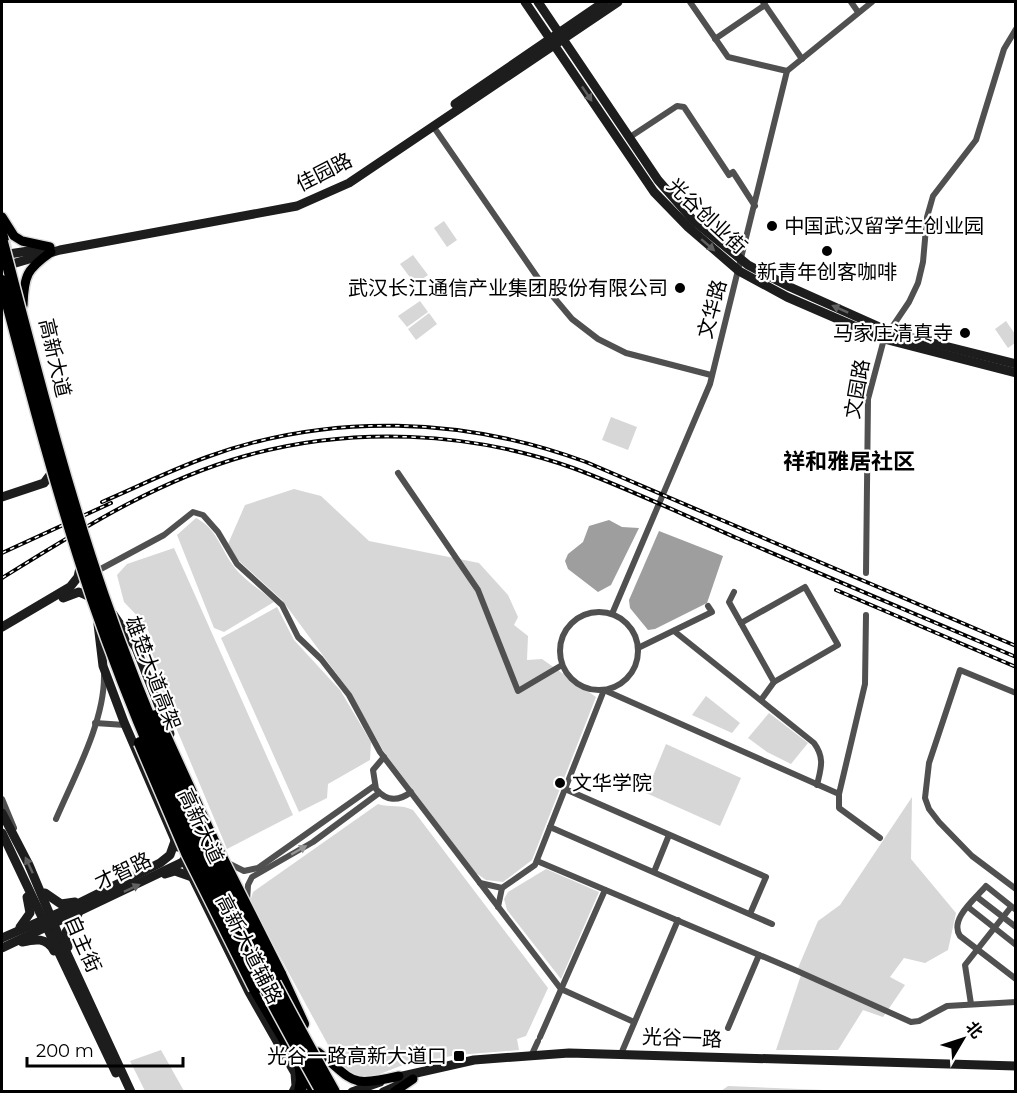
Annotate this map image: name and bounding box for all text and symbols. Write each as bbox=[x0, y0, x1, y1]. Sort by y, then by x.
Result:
one-way arrow bbox=[581, 85, 593, 101]
street label: 佳园路 bbox=[292, 148, 356, 196]
street label: 光谷创业街 bbox=[662, 173, 752, 259]
place label: 中国武汉留学生创业园 bbox=[784, 214, 984, 238]
marker: 中国武汉留学生创业园 bbox=[765, 219, 779, 233]
one-way arrow bbox=[700, 238, 715, 251]
marker: 新青年创客咖啡 bbox=[820, 244, 834, 258]
place label: 新青年创客咖啡 bbox=[757, 260, 897, 284]
place label: 武汉长江通信产业集团股份有限公司 bbox=[348, 276, 668, 300]
street label: 文华路 bbox=[693, 277, 731, 341]
marker: 武汉长江通信产业集团股份有限公司 bbox=[673, 281, 687, 295]
one-way arrow bbox=[831, 304, 849, 314]
street label: 高新大道 bbox=[34, 316, 76, 400]
place label: 马家庄清真寺 bbox=[833, 321, 953, 345]
marker: 马家庄清真寺 bbox=[958, 326, 972, 340]
street label: 文园路 bbox=[840, 357, 874, 421]
district label: 祥和雅居社区 bbox=[783, 448, 915, 475]
street label: 雄楚大道高架 bbox=[120, 613, 186, 733]
place label: 文华学院 bbox=[572, 771, 652, 795]
marker: 文华学院 bbox=[553, 776, 567, 790]
street label: 高新大道 bbox=[173, 785, 229, 867]
one-way arrow bbox=[291, 845, 307, 856]
street label: 才智路 bbox=[91, 847, 155, 895]
one-way arrow bbox=[24, 856, 33, 873]
one-way arrow bbox=[123, 883, 140, 892]
street label: 高新大道辅路 bbox=[211, 890, 287, 1008]
street label: 自主街 bbox=[60, 912, 106, 976]
north arrow bbox=[933, 1009, 993, 1069]
text: 北 bbox=[962, 1018, 987, 1042]
street label: 光谷一路 bbox=[642, 1025, 722, 1051]
scale bar bbox=[27, 1030, 183, 1068]
text: 200 m bbox=[36, 1040, 94, 1062]
place label: 光谷一路高新大道口 bbox=[267, 1044, 447, 1068]
marker: 光谷一路高新大道口 bbox=[452, 1049, 466, 1063]

